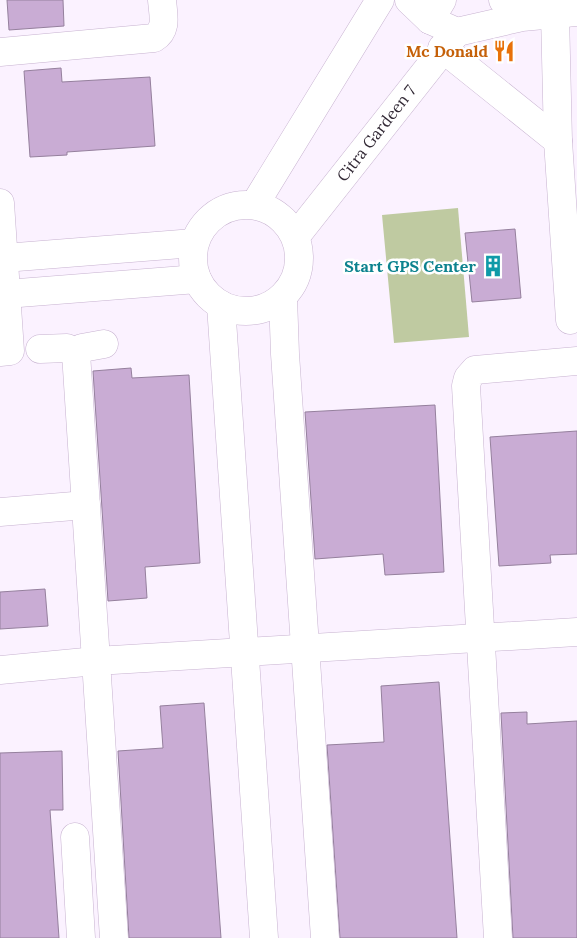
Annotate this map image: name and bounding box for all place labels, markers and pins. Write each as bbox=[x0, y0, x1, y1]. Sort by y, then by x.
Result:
restaurant icon: Mc Donald bbox=[491, 38, 517, 64]
place label: Mc Donald bbox=[406, 41, 488, 61]
building icon: Start GPS Center bbox=[480, 253, 506, 279]
place label: Start GPS Center bbox=[344, 256, 476, 276]

